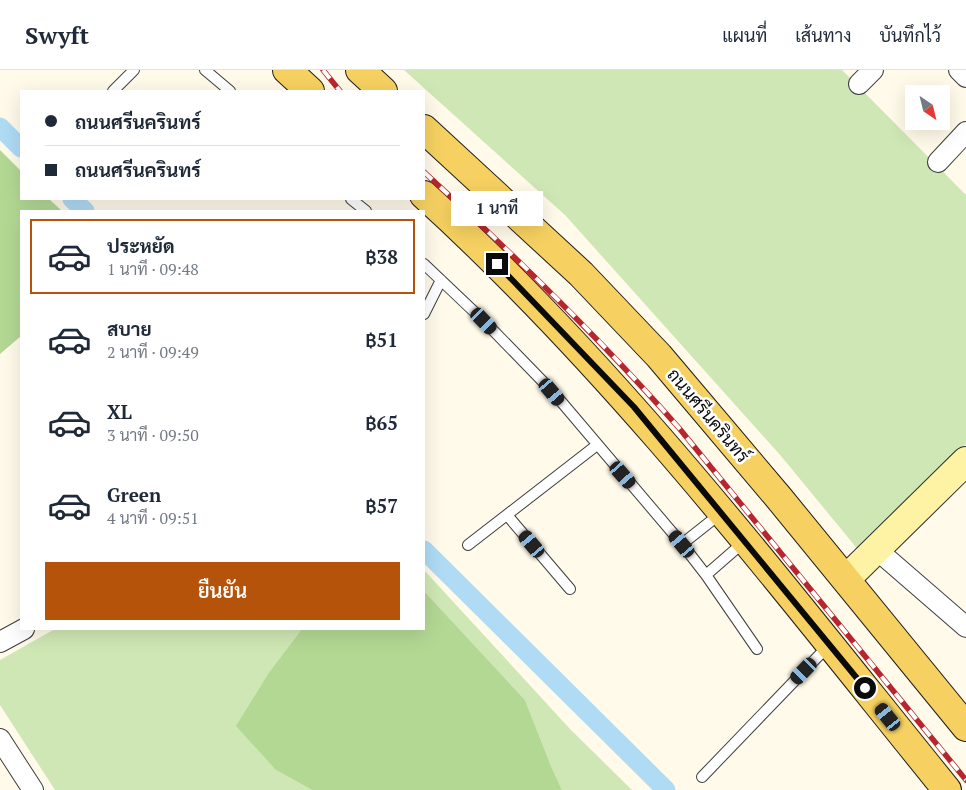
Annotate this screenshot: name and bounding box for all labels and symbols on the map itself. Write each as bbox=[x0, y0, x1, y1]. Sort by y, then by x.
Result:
north arrow bbox=[905, 85, 950, 130]
callout: 1 นาที bbox=[451, 191, 543, 226]
route end bbox=[486, 253, 508, 275]
car bbox=[468, 305, 499, 337]
street label: ถนนศรีนครินทร์ bbox=[663, 363, 756, 467]
car bbox=[536, 376, 567, 408]
car bbox=[607, 459, 638, 491]
car bbox=[516, 528, 547, 560]
car bbox=[666, 528, 697, 560]
car bbox=[788, 655, 819, 687]
route start bbox=[854, 677, 876, 699]
car bbox=[872, 701, 903, 733]

